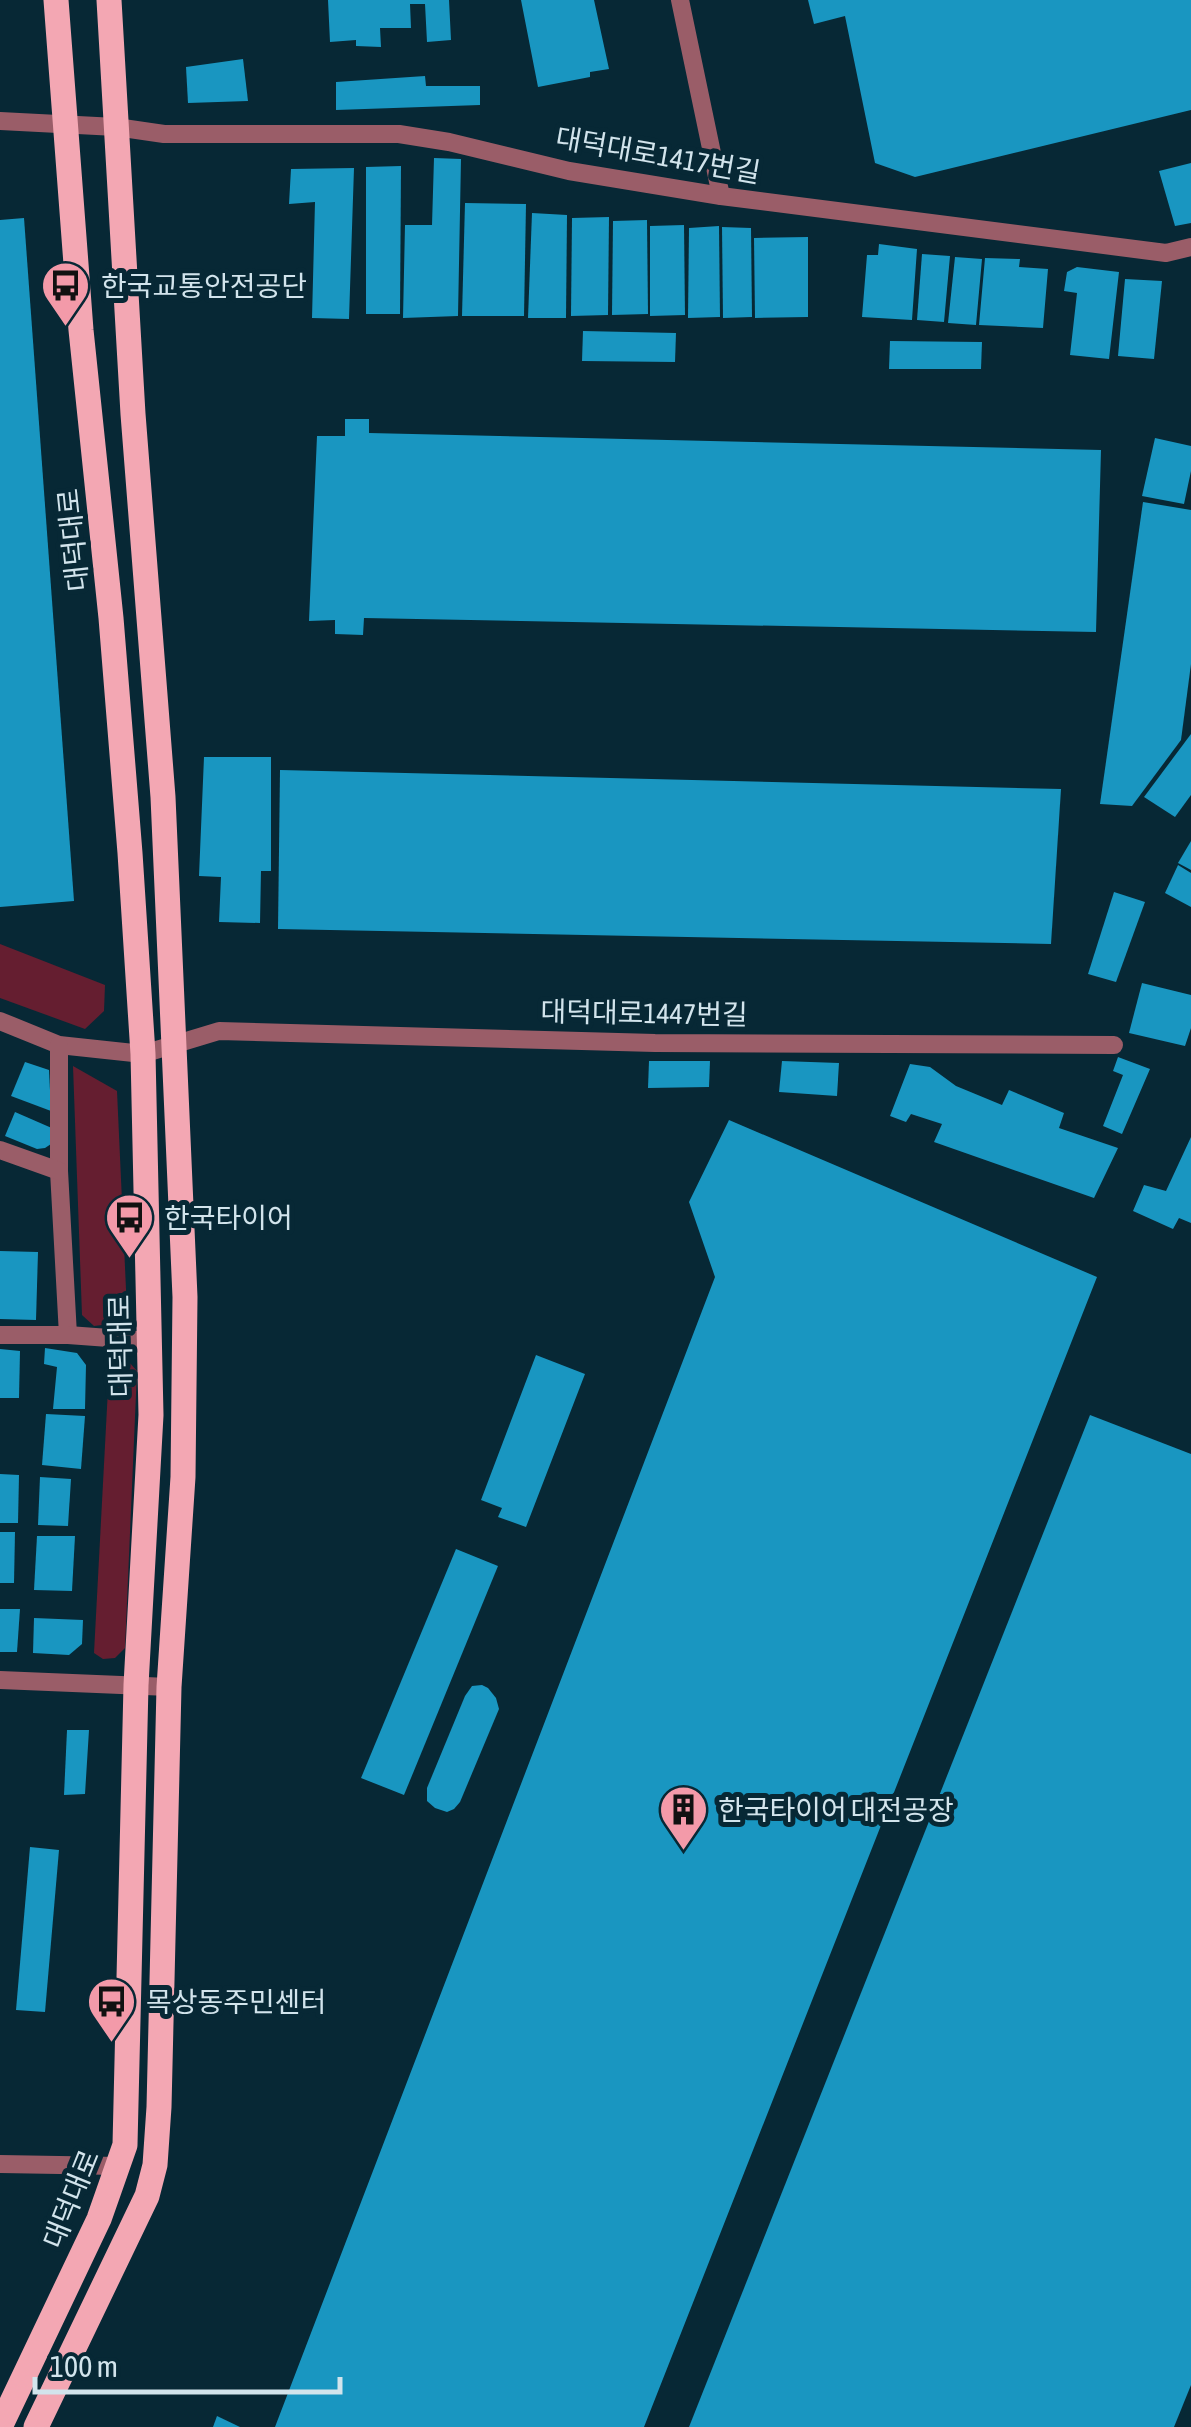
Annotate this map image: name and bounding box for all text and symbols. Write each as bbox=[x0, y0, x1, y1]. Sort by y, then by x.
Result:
street label: 대덕대로1417번길 bbox=[553, 121, 763, 189]
bus stop icon: 한국교통안전공단 bbox=[40, 260, 92, 328]
place label: 한국교통안전공단 bbox=[101, 270, 307, 302]
street label: 대덕대로 bbox=[52, 487, 94, 593]
street label: 대덕대로1447번길 bbox=[540, 995, 748, 1031]
bus stop icon: 한국타이어 bbox=[103, 1192, 155, 1260]
place label: 한국타이어 bbox=[164, 1202, 293, 1234]
street label: 대덕대로 bbox=[103, 1294, 137, 1398]
building icon: 한국타이어 대전공장 bbox=[657, 1784, 709, 1852]
place label: 한국타이어 대전공장 bbox=[718, 1794, 954, 1826]
bus stop icon: 목상동주민센터 bbox=[85, 1976, 137, 2044]
place label: 목상동주민센터 bbox=[146, 1986, 326, 2018]
street label: 대덕대로 bbox=[37, 2145, 105, 2253]
scale bar bbox=[35, 2332, 340, 2394]
text: 100 m bbox=[50, 2349, 118, 2383]

